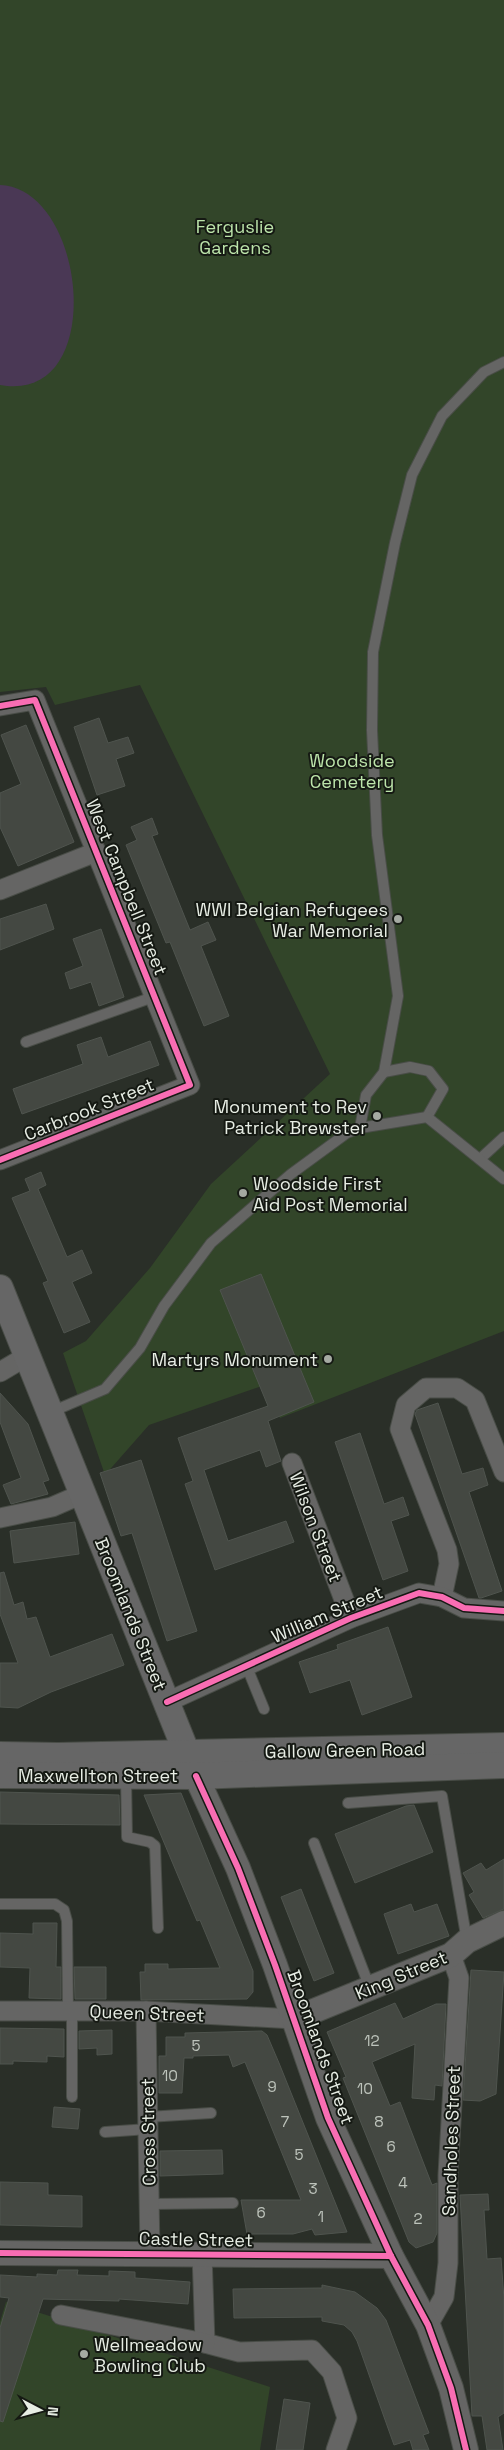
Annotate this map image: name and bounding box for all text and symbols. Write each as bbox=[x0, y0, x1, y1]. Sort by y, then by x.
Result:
park label: Ferguslie Gardens bbox=[196, 215, 274, 259]
park label: Woodside Cemetery bbox=[309, 749, 395, 793]
street label: West Campbell Street bbox=[81, 796, 173, 978]
place label: WWI Belgian Refugees War Memorial bbox=[196, 898, 388, 942]
marker: WWI Belgian Refugees War Memorial bbox=[392, 913, 404, 925]
street label: Carbrook Street bbox=[21, 1072, 157, 1146]
place label: Monument to Rev Patrick Brewster bbox=[214, 1095, 367, 1139]
marker: Monument to Rev Patrick Brewster bbox=[371, 1110, 383, 1122]
place label: Woodside First Aid Post Memorial bbox=[253, 1172, 408, 1216]
marker: Woodside First Aid Post Memorial bbox=[237, 1187, 249, 1199]
place label: Martyrs Monument bbox=[151, 1348, 318, 1371]
marker: Martyrs Monument bbox=[322, 1353, 334, 1365]
street label: Wilson Street bbox=[285, 1469, 347, 1585]
street label: Broomlands Street bbox=[90, 1534, 172, 1694]
street label: William Street bbox=[268, 1580, 386, 1648]
street label: Gallow Green Road bbox=[265, 1737, 425, 1763]
street label: Maxwellton Street bbox=[18, 1764, 178, 1787]
street label: King Street bbox=[352, 1945, 450, 2005]
street label: Broomlands Street bbox=[282, 1967, 360, 2127]
street label: Queen Street bbox=[89, 1999, 205, 2027]
house number: 12 bbox=[364, 2031, 380, 2050]
house number: 5 bbox=[192, 2036, 201, 2055]
street label: Sandholes Street bbox=[437, 2065, 465, 2217]
house number: 10 bbox=[162, 2066, 178, 2085]
house number: 9 bbox=[267, 2077, 277, 2096]
street label: Cross Street bbox=[136, 2078, 160, 2186]
house number: 10 bbox=[357, 2079, 373, 2098]
house number: 7 bbox=[281, 2112, 289, 2131]
house number: 8 bbox=[374, 2112, 384, 2131]
house number: 6 bbox=[386, 2137, 396, 2156]
house number: 5 bbox=[295, 2145, 304, 2164]
house number: 4 bbox=[398, 2173, 408, 2192]
house number: 3 bbox=[308, 2179, 318, 2198]
house number: 6 bbox=[256, 2203, 266, 2222]
house number: 1 bbox=[318, 2207, 324, 2226]
house number: 2 bbox=[413, 2209, 423, 2228]
street label: Castle Street bbox=[139, 2227, 253, 2251]
place label: Wellmeadow Bowling Club bbox=[94, 2333, 206, 2377]
marker: Wellmeadow Bowling Club bbox=[78, 2348, 90, 2360]
north arrow bbox=[15, 2385, 65, 2435]
text: N bbox=[43, 2406, 62, 2417]

